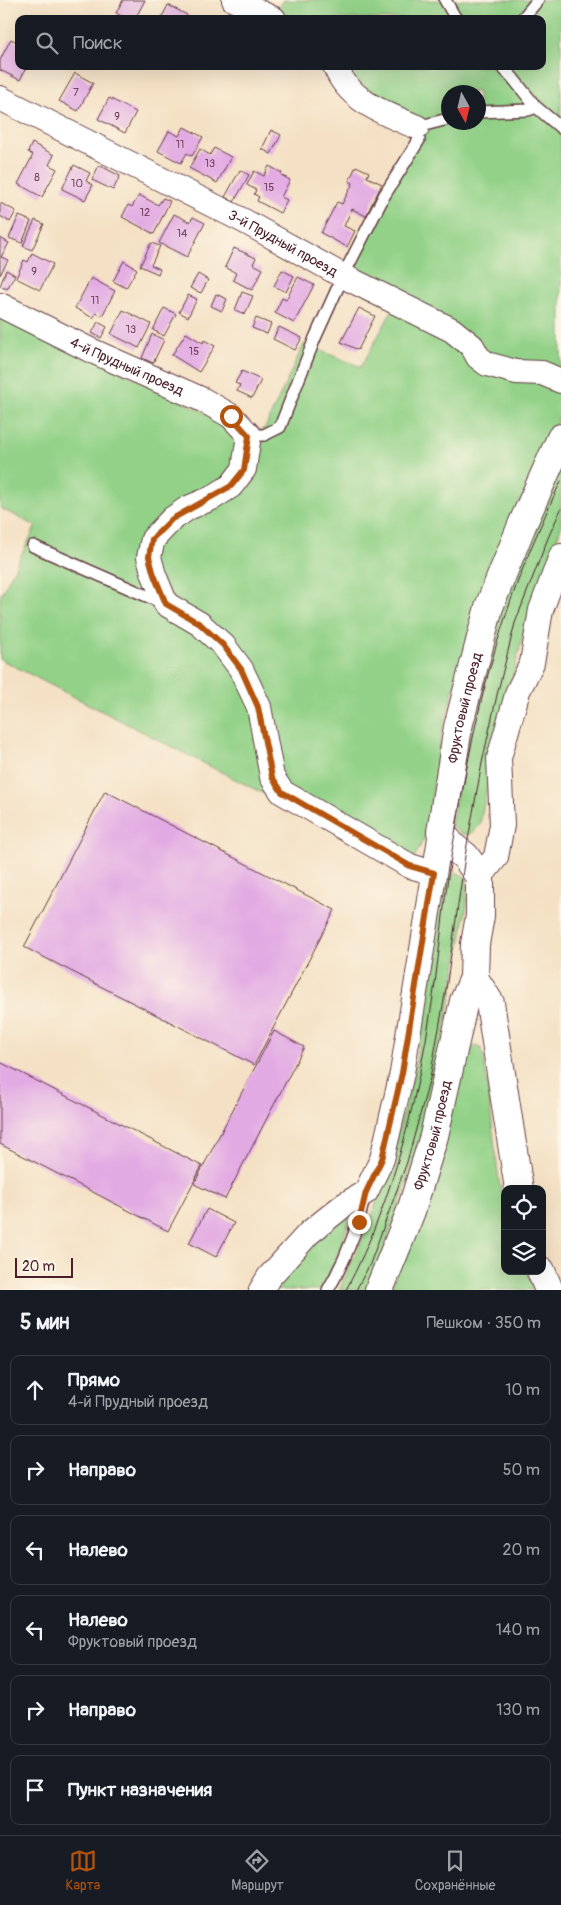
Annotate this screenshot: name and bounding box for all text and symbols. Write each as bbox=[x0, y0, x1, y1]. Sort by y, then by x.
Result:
search box bbox=[15, 15, 546, 70]
icon: search bbox=[33, 29, 61, 57]
text: Поиск bbox=[73, 31, 123, 55]
north arrow bbox=[441, 85, 486, 130]
house number: 7 bbox=[73, 86, 79, 99]
house number: 9 bbox=[114, 110, 120, 123]
house number: 11 bbox=[176, 138, 184, 151]
house number: 13 bbox=[205, 157, 215, 170]
house number: 8 bbox=[34, 171, 40, 184]
house number: 10 bbox=[71, 177, 83, 190]
house number: 15 bbox=[264, 181, 274, 194]
house number: 12 bbox=[140, 206, 150, 219]
street label: 3-й Прудный проезд bbox=[225, 207, 341, 281]
house number: 14 bbox=[177, 227, 188, 240]
house number: 9 bbox=[31, 265, 37, 278]
house number: 11 bbox=[91, 294, 99, 307]
house number: 13 bbox=[126, 323, 136, 336]
street label: 4-й Прудный проезд bbox=[67, 334, 187, 400]
house number: 15 bbox=[189, 345, 199, 358]
route start bbox=[220, 405, 243, 428]
street label: Фруктовый проезд bbox=[444, 650, 486, 764]
street label: Фруктовый проезд bbox=[410, 1078, 455, 1192]
map controls bbox=[501, 1185, 546, 1275]
button: locate bbox=[501, 1185, 546, 1230]
route end bbox=[348, 1211, 371, 1234]
button: layers bbox=[501, 1230, 546, 1275]
scale bar bbox=[15, 1255, 72, 1278]
text: 20 m bbox=[22, 1258, 55, 1275]
text: 5 мин bbox=[20, 1309, 70, 1336]
text: Пешком · 350 m bbox=[426, 1313, 541, 1333]
text: Прямо bbox=[68, 1368, 120, 1392]
icon: ahead bbox=[21, 1376, 49, 1404]
text: 10 m bbox=[505, 1380, 540, 1400]
text: 4-й Прудный проезд bbox=[68, 1392, 208, 1412]
icon: right bbox=[21, 1456, 49, 1484]
text: Направо bbox=[68, 1458, 136, 1482]
text: 50 m bbox=[503, 1460, 540, 1480]
icon: left bbox=[21, 1536, 49, 1564]
text: Налево bbox=[68, 1538, 128, 1562]
text: 20 m bbox=[502, 1540, 540, 1560]
text: Налево bbox=[68, 1608, 128, 1632]
icon: left bbox=[21, 1616, 49, 1644]
text: 140 m bbox=[496, 1620, 540, 1640]
text: Фруктовый проезд bbox=[68, 1632, 197, 1652]
icon: right bbox=[21, 1696, 49, 1724]
text: Направо bbox=[68, 1698, 136, 1722]
text: 130 m bbox=[496, 1700, 540, 1720]
icon: arrive bbox=[21, 1776, 49, 1804]
text: Пункт назначения bbox=[68, 1778, 212, 1802]
tab: Карта bbox=[65, 1847, 100, 1894]
tab: Маршрут bbox=[231, 1847, 284, 1894]
tab: Сохранённые bbox=[415, 1847, 496, 1894]

